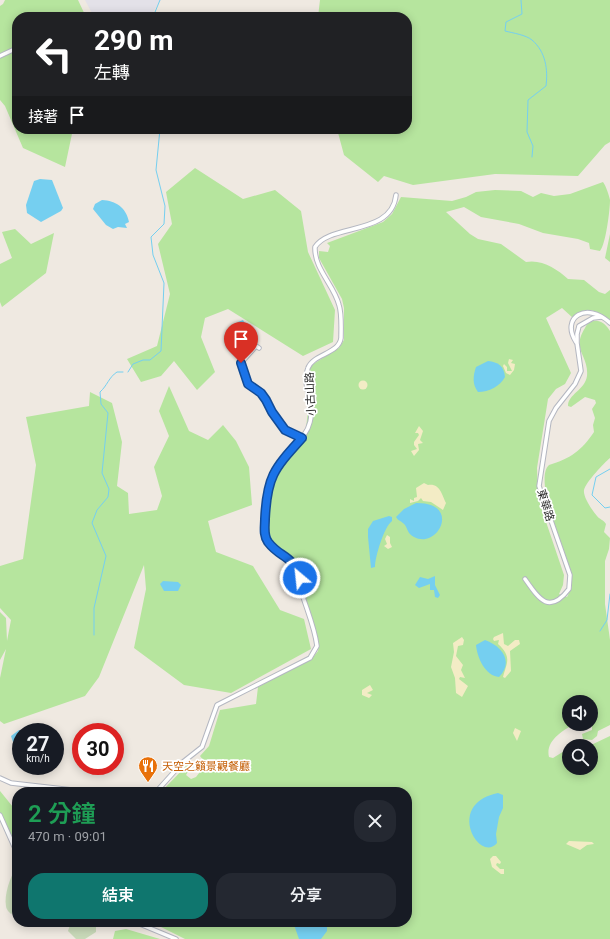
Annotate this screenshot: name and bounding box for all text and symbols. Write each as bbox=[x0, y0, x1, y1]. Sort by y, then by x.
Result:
text: 290 m bbox=[94, 24, 173, 57]
icon: left bbox=[28, 28, 80, 80]
text: 左轉 bbox=[94, 62, 130, 83]
icon: arrive bbox=[66, 104, 88, 126]
text: 接著 bbox=[28, 108, 58, 126]
pin bbox=[224, 322, 258, 363]
icon: arrive bbox=[230, 328, 252, 350]
street label: 小古山路 bbox=[303, 372, 318, 416]
street label: 東華路 bbox=[534, 487, 557, 523]
position arrow bbox=[279, 557, 321, 599]
map controls bbox=[562, 695, 598, 775]
button: sound bbox=[562, 695, 598, 731]
speed limit sign: 30 bbox=[72, 723, 124, 775]
text: 27 bbox=[27, 732, 49, 756]
button: search bbox=[562, 739, 598, 775]
text: km/h bbox=[26, 753, 50, 764]
restaurant icon: 天空之籟景觀餐廳 bbox=[137, 755, 159, 783]
place label: 天空之籟景觀餐廳 bbox=[162, 760, 250, 773]
text: 2 分鐘 bbox=[28, 800, 96, 828]
button: close bbox=[354, 800, 396, 842]
text: 470 m · 09:01 bbox=[28, 829, 107, 844]
button: 結束 bbox=[28, 873, 208, 919]
button: 分享 bbox=[216, 873, 396, 919]

